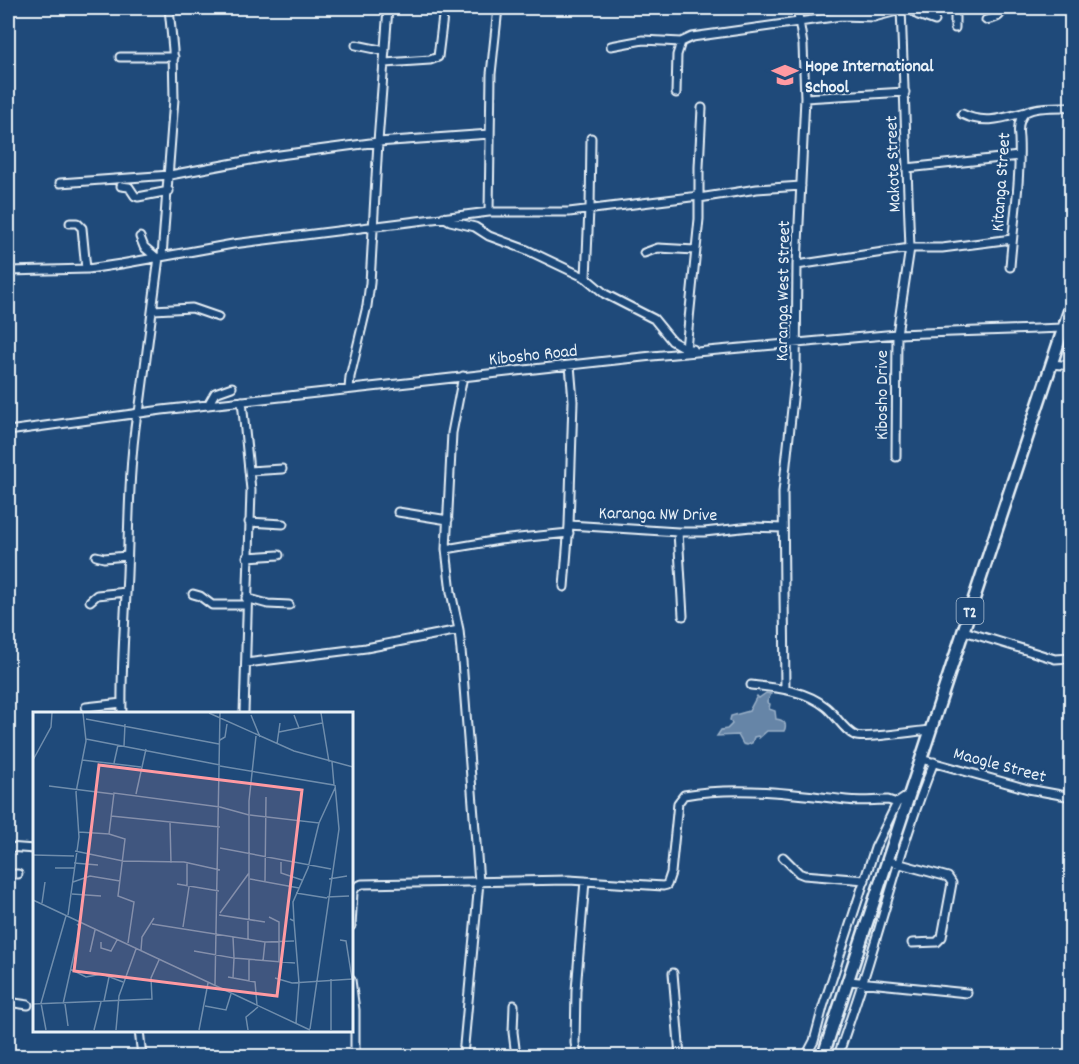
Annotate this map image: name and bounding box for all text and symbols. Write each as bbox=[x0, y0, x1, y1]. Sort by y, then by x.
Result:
place label: Hope International School bbox=[805, 55, 934, 101]
school or university icon: Hope International School bbox=[770, 60, 800, 90]
street label: Makote Street bbox=[880, 115, 909, 213]
street label: Kitanga Street bbox=[987, 131, 1018, 233]
street label: Karanga West Street bbox=[771, 220, 798, 362]
street label: Kibosho Road bbox=[488, 339, 579, 374]
street label: Kibosho Drive bbox=[871, 350, 896, 440]
street label: Karanga NW Drive bbox=[598, 502, 718, 529]
road number: T2 bbox=[956, 598, 984, 624]
inset map bbox=[33, 712, 352, 1031]
street label: Maogle Street bbox=[950, 742, 1049, 791]

